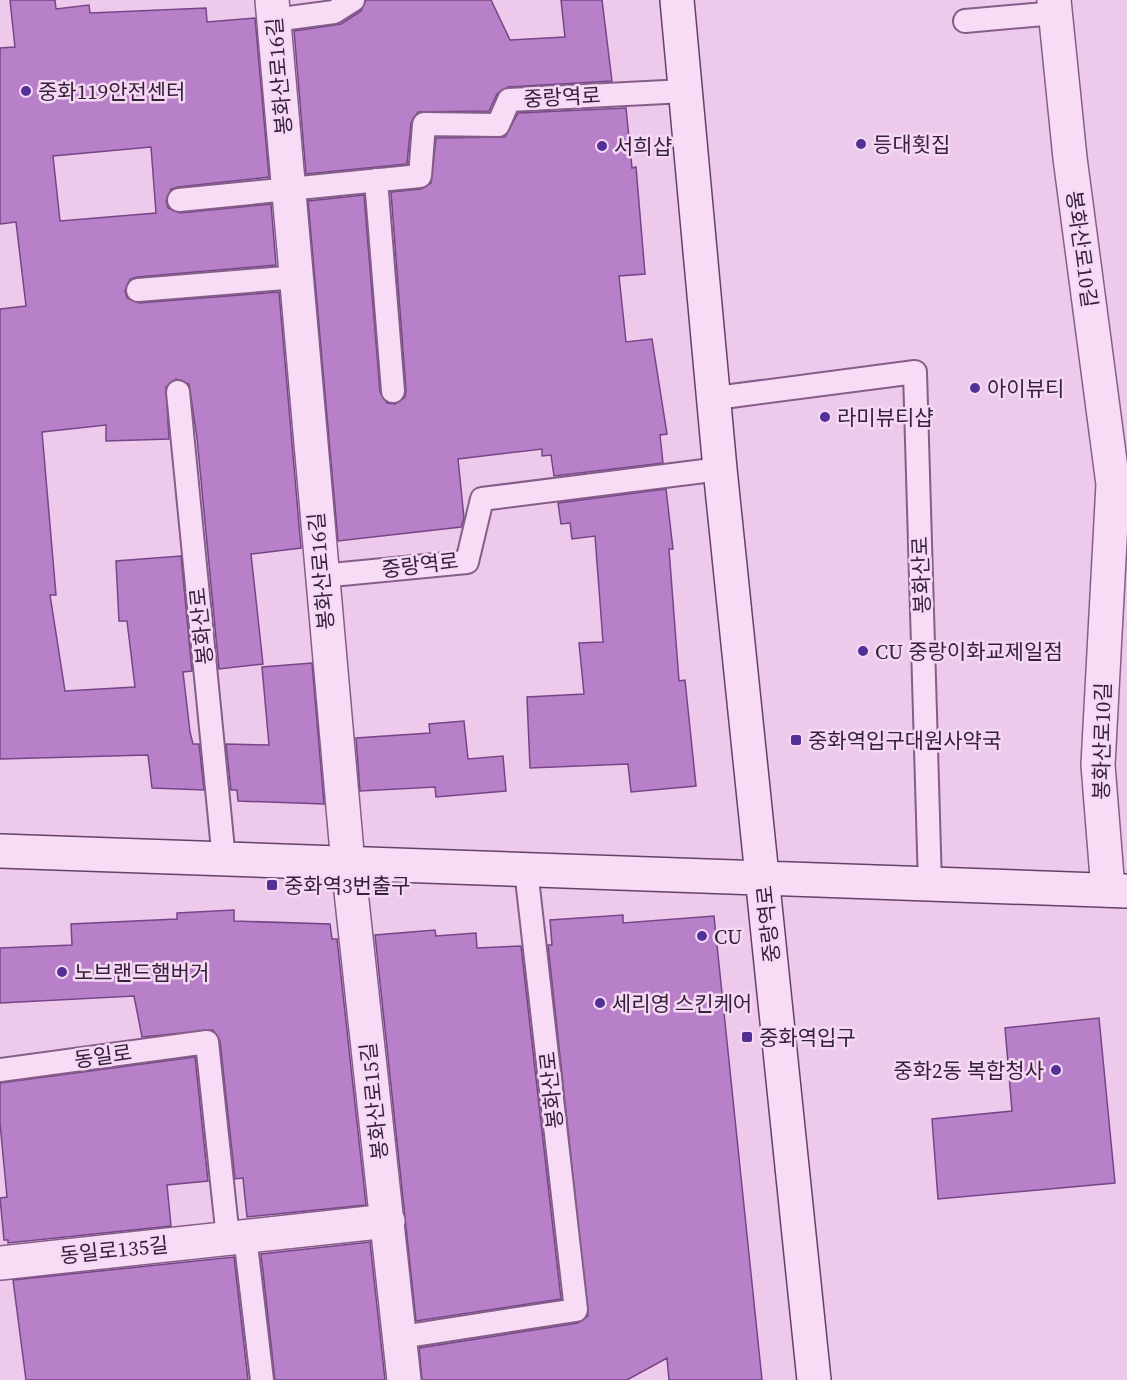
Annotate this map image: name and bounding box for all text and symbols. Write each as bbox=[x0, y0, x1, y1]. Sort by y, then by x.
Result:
street label: 봉화산로16길 bbox=[259, 16, 299, 136]
place label: 중화119안전센터 bbox=[38, 77, 185, 106]
street label: 중랑역로 bbox=[523, 80, 601, 114]
marker: 중화119안전센터 bbox=[19, 84, 33, 98]
place label: 등대횟집 bbox=[873, 130, 950, 159]
place label: 서희샵 bbox=[614, 132, 672, 161]
marker: 등대횟집 bbox=[854, 137, 868, 151]
marker: 서희샵 bbox=[595, 139, 609, 153]
street label: 봉화산로10길 bbox=[1059, 189, 1105, 309]
place label: 아이뷰티 bbox=[987, 374, 1064, 403]
marker: 아이뷰티 bbox=[968, 381, 982, 395]
place label: 라미뷰티샵 bbox=[837, 403, 934, 432]
marker: 라미뷰티샵 bbox=[818, 410, 832, 424]
street label: 봉화산로16길 bbox=[301, 511, 341, 631]
street label: 봉화산로 bbox=[905, 536, 937, 614]
street label: 중랑역로 bbox=[380, 546, 460, 584]
street label: 봉화산로 bbox=[183, 586, 219, 666]
place label: CU 중랑이화교제일점 bbox=[875, 637, 1063, 666]
marker: CU 중랑이화교제일점 bbox=[856, 644, 870, 658]
street label: 봉화산로10길 bbox=[1086, 682, 1118, 800]
place label: 중화역입구대원사약국 bbox=[808, 726, 1001, 755]
marker: 중화역입구대원사약국 bbox=[789, 733, 803, 747]
place label: 중화역3번출구 bbox=[284, 871, 410, 900]
marker: 중화역3번출구 bbox=[265, 878, 279, 892]
street label: 중랑역로 bbox=[750, 884, 786, 964]
place label: CU bbox=[714, 922, 742, 951]
marker: CU bbox=[695, 929, 709, 943]
place label: 노브랜드햄버거 bbox=[74, 958, 209, 987]
marker: 노브랜드햄버거 bbox=[55, 965, 69, 979]
place label: 세리영 스킨케어 bbox=[612, 989, 752, 1018]
marker: 세리영 스킨케어 bbox=[593, 996, 607, 1010]
place label: 중화역입구 bbox=[759, 1023, 856, 1052]
marker: 중화역입구 bbox=[740, 1030, 754, 1044]
street label: 동일로 bbox=[72, 1038, 134, 1074]
street label: 봉화산로15길 bbox=[353, 1041, 395, 1161]
street label: 봉화산로 bbox=[533, 1050, 569, 1130]
place label: 중화2동 복합청사 bbox=[893, 1056, 1044, 1085]
marker: 중화2동 복합청사 bbox=[1049, 1063, 1063, 1077]
street label: 동일로135길 bbox=[58, 1230, 170, 1270]

